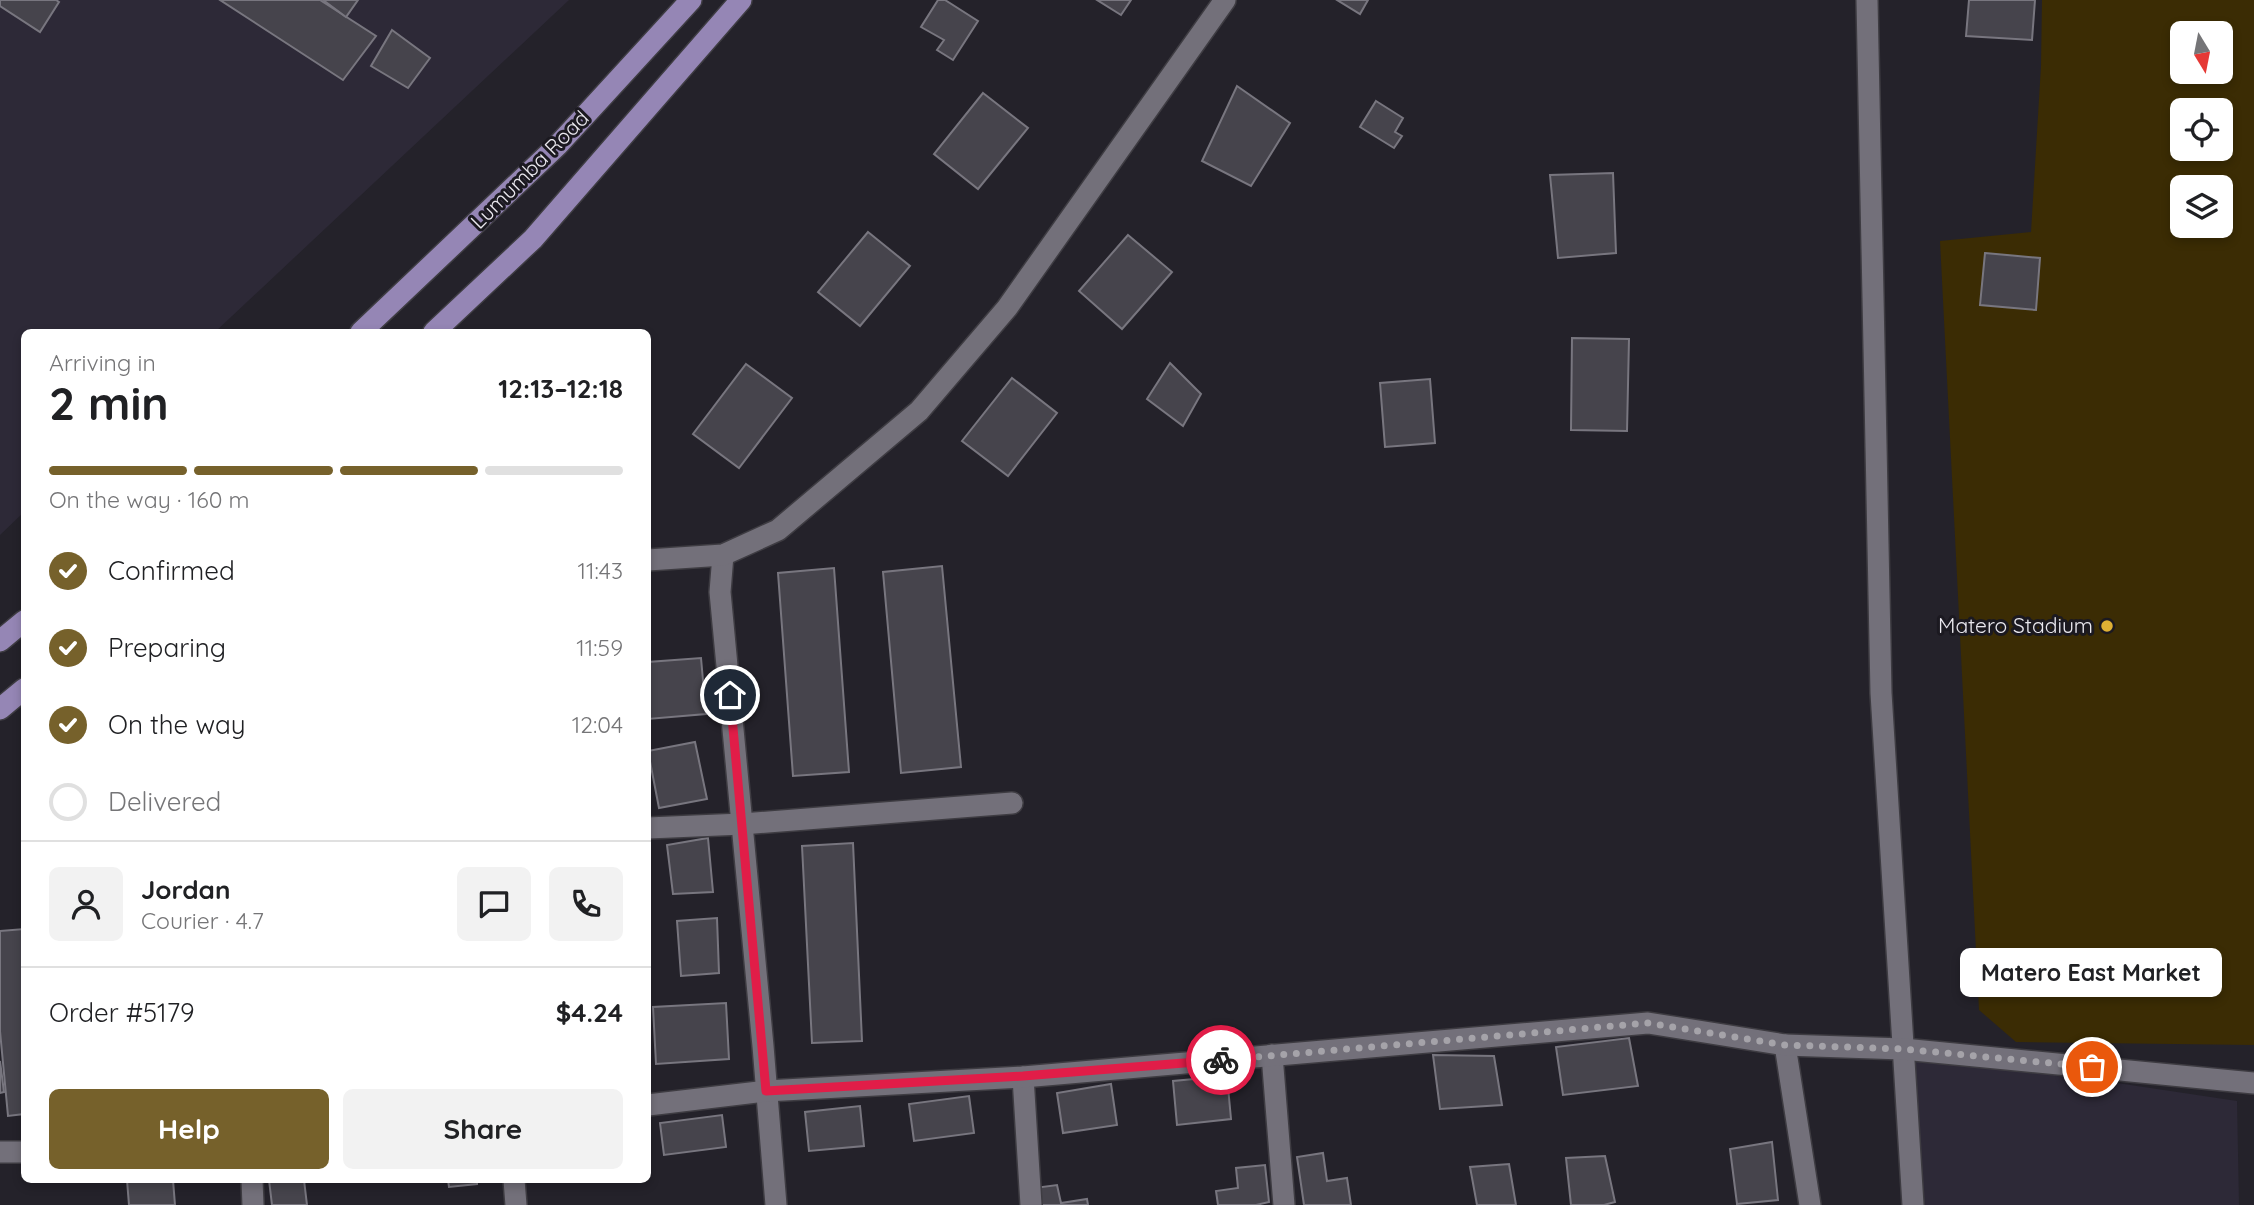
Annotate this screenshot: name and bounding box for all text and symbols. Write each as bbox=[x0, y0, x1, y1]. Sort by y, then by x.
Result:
north arrow bbox=[2170, 21, 2233, 84]
map controls bbox=[2170, 21, 2233, 238]
button: locate bbox=[2170, 98, 2233, 161]
street label: Lumumba Road bbox=[465, 105, 594, 234]
button: layers bbox=[2170, 175, 2233, 238]
text: Arriving in bbox=[49, 348, 156, 377]
text: 12:13–12:18 bbox=[498, 372, 623, 405]
text: 2 min bbox=[49, 374, 169, 432]
text: On the way · 160 m bbox=[49, 485, 250, 514]
icon: check bbox=[49, 552, 87, 590]
text: Confirmed bbox=[108, 554, 235, 587]
text: 11:43 bbox=[578, 556, 623, 585]
place label: Matero Stadium bbox=[1938, 612, 2093, 638]
marker: Matero Stadium bbox=[2099, 618, 2115, 634]
icon: check bbox=[49, 629, 87, 667]
text: Preparing bbox=[108, 631, 226, 664]
text: 11:59 bbox=[576, 633, 623, 662]
pin bbox=[700, 665, 760, 725]
icon: home bbox=[711, 676, 749, 714]
icon: check bbox=[49, 706, 87, 744]
text: On the way bbox=[108, 708, 246, 741]
text: 12:04 bbox=[572, 710, 623, 739]
text: Delivered bbox=[108, 785, 221, 818]
button: person bbox=[49, 867, 123, 941]
button: chat bbox=[457, 867, 531, 941]
button: phone bbox=[549, 867, 623, 941]
text: Jordan bbox=[141, 873, 230, 906]
text: Courier · 4.7 bbox=[141, 906, 264, 935]
callout: Matero East Market bbox=[1961, 948, 2223, 997]
text: Matero East Market bbox=[1981, 958, 2201, 987]
text: Order #5179 bbox=[49, 996, 195, 1029]
text: $4.24 bbox=[556, 996, 623, 1029]
courier bbox=[1186, 1025, 1256, 1095]
pin bbox=[2062, 1037, 2122, 1097]
icon: bike bbox=[1202, 1041, 1240, 1079]
icon: bag bbox=[2073, 1048, 2111, 1086]
button: Help bbox=[49, 1089, 329, 1169]
button: Share bbox=[343, 1089, 623, 1169]

